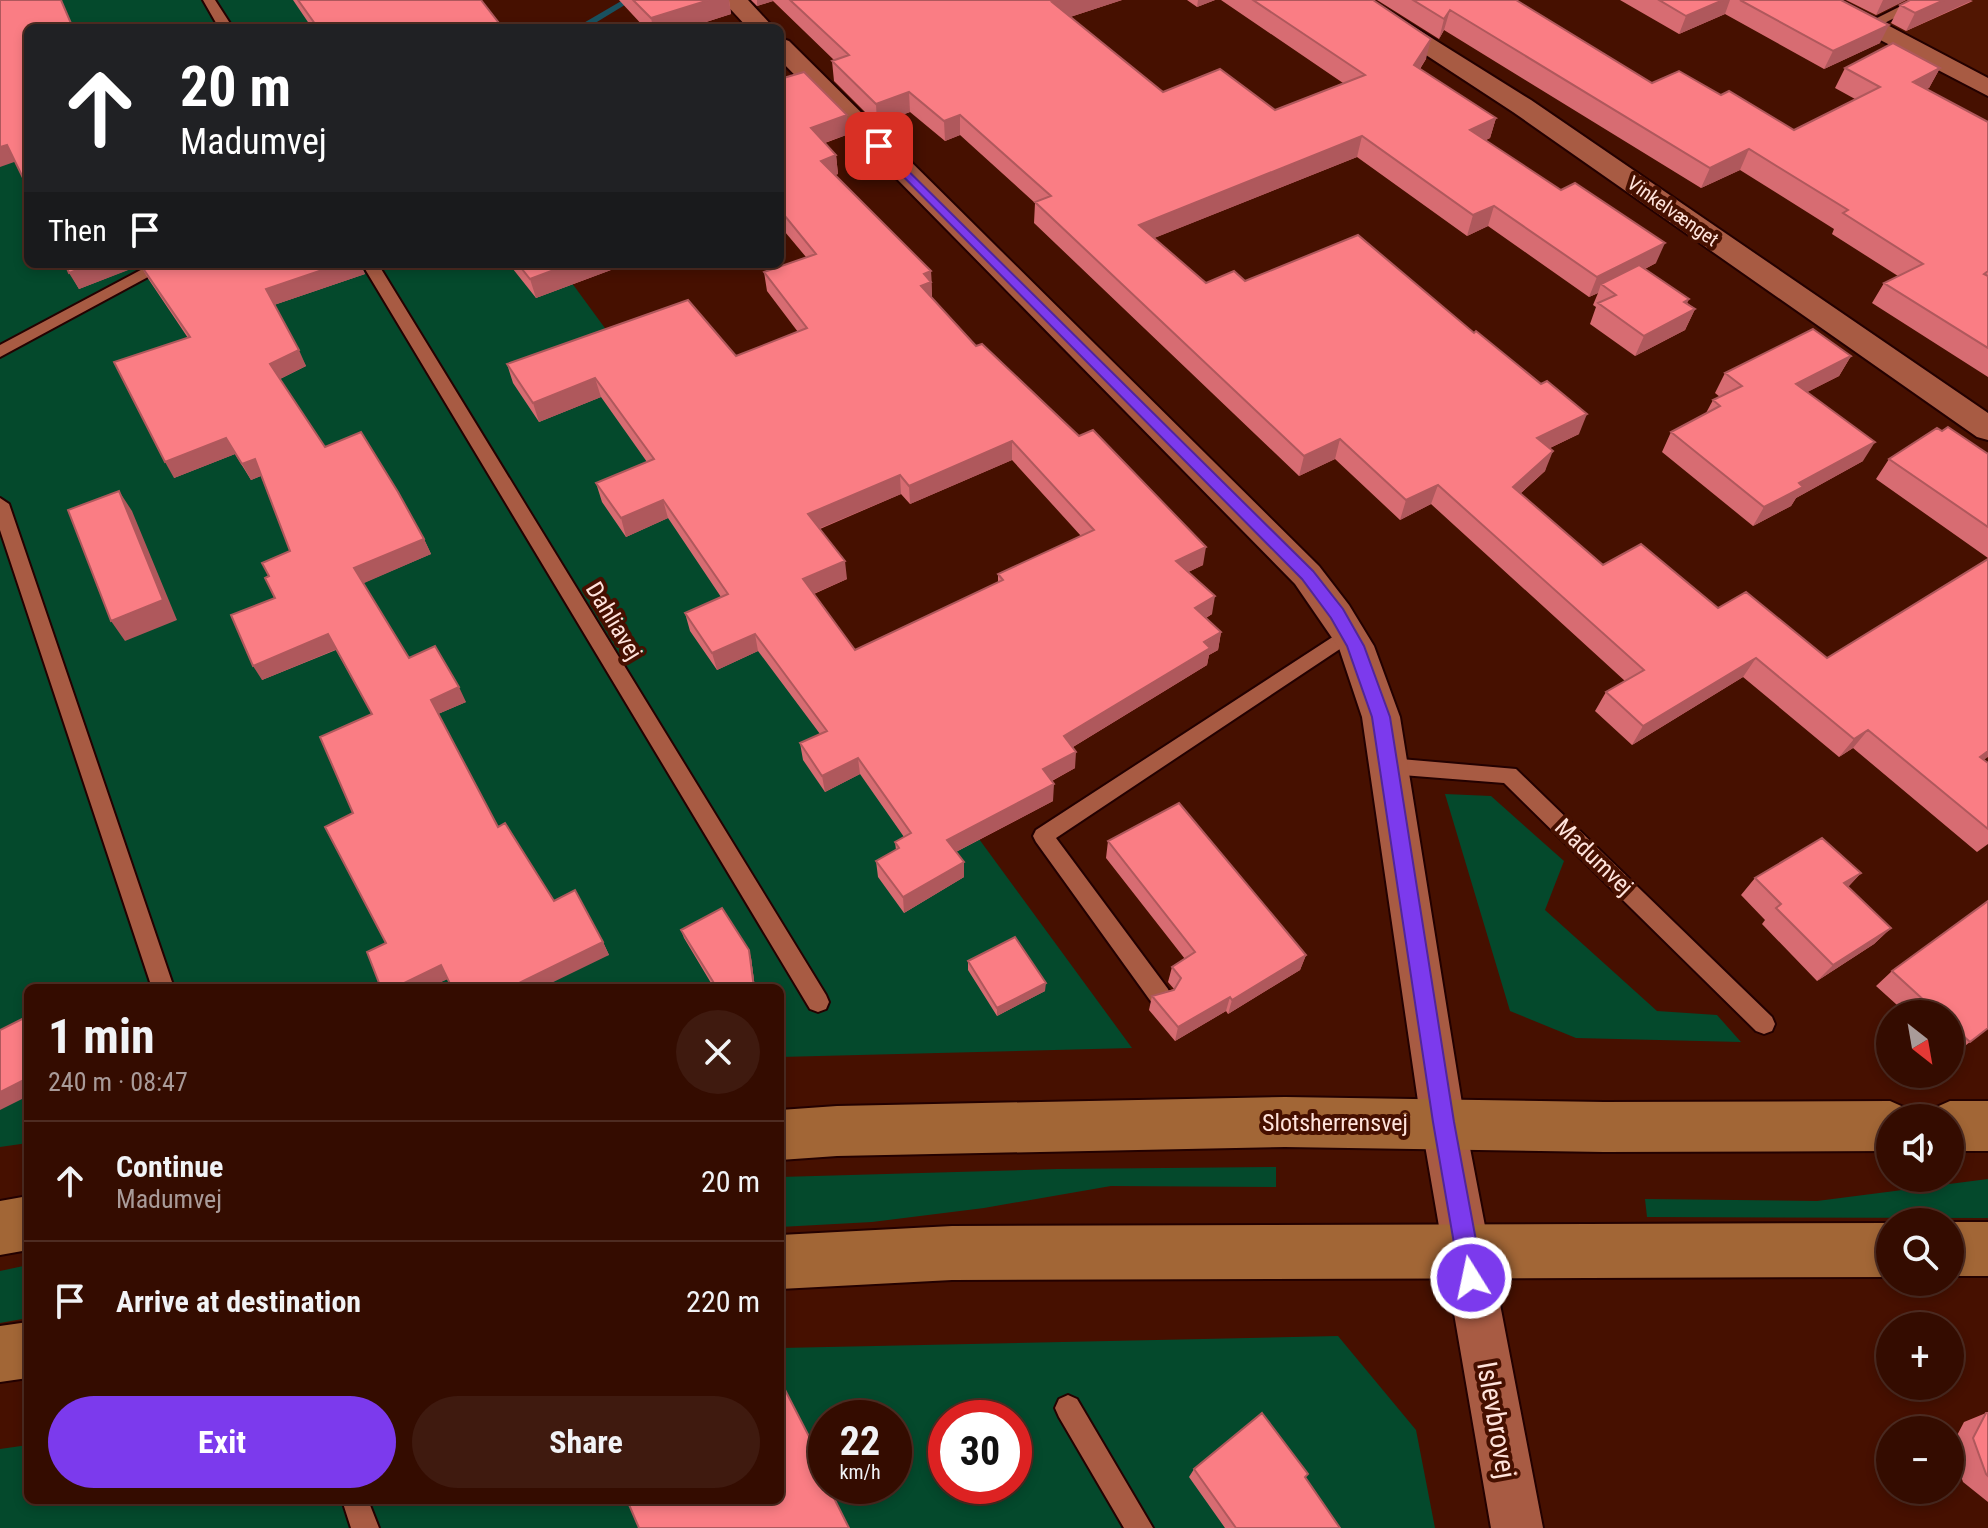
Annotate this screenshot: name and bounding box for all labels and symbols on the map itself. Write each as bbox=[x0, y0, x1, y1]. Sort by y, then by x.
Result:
pin bbox=[845, 112, 913, 180]
street label: Vinkelvænget bbox=[1623, 171, 1723, 251]
street label: Dahliavej bbox=[580, 577, 648, 665]
street label: Madumvej bbox=[1549, 813, 1639, 901]
north arrow bbox=[1876, 1000, 1964, 1088]
street label: Slotsherrensvej bbox=[1262, 1109, 1408, 1137]
position arrow bbox=[1429, 1236, 1513, 1320]
street label: Islevbrovej bbox=[1470, 1359, 1523, 1481]
speed limit sign: 30 bbox=[928, 1400, 1032, 1504]

